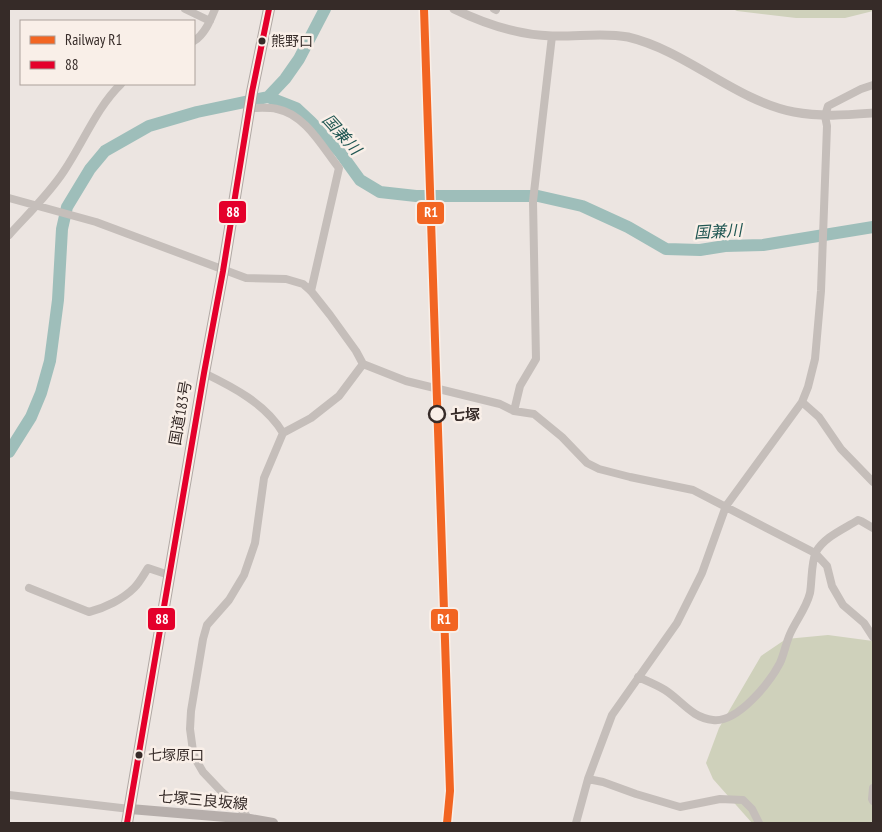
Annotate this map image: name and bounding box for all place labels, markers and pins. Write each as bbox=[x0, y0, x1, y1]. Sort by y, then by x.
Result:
place label: 熊野口 bbox=[271, 32, 313, 50]
marker: 熊野口 bbox=[257, 36, 267, 46]
marker: 七塚 bbox=[428, 405, 446, 423]
place label: 七塚 bbox=[450, 405, 480, 424]
place label: 七塚原口 bbox=[148, 746, 204, 764]
marker: 七塚原口 bbox=[134, 750, 144, 760]

